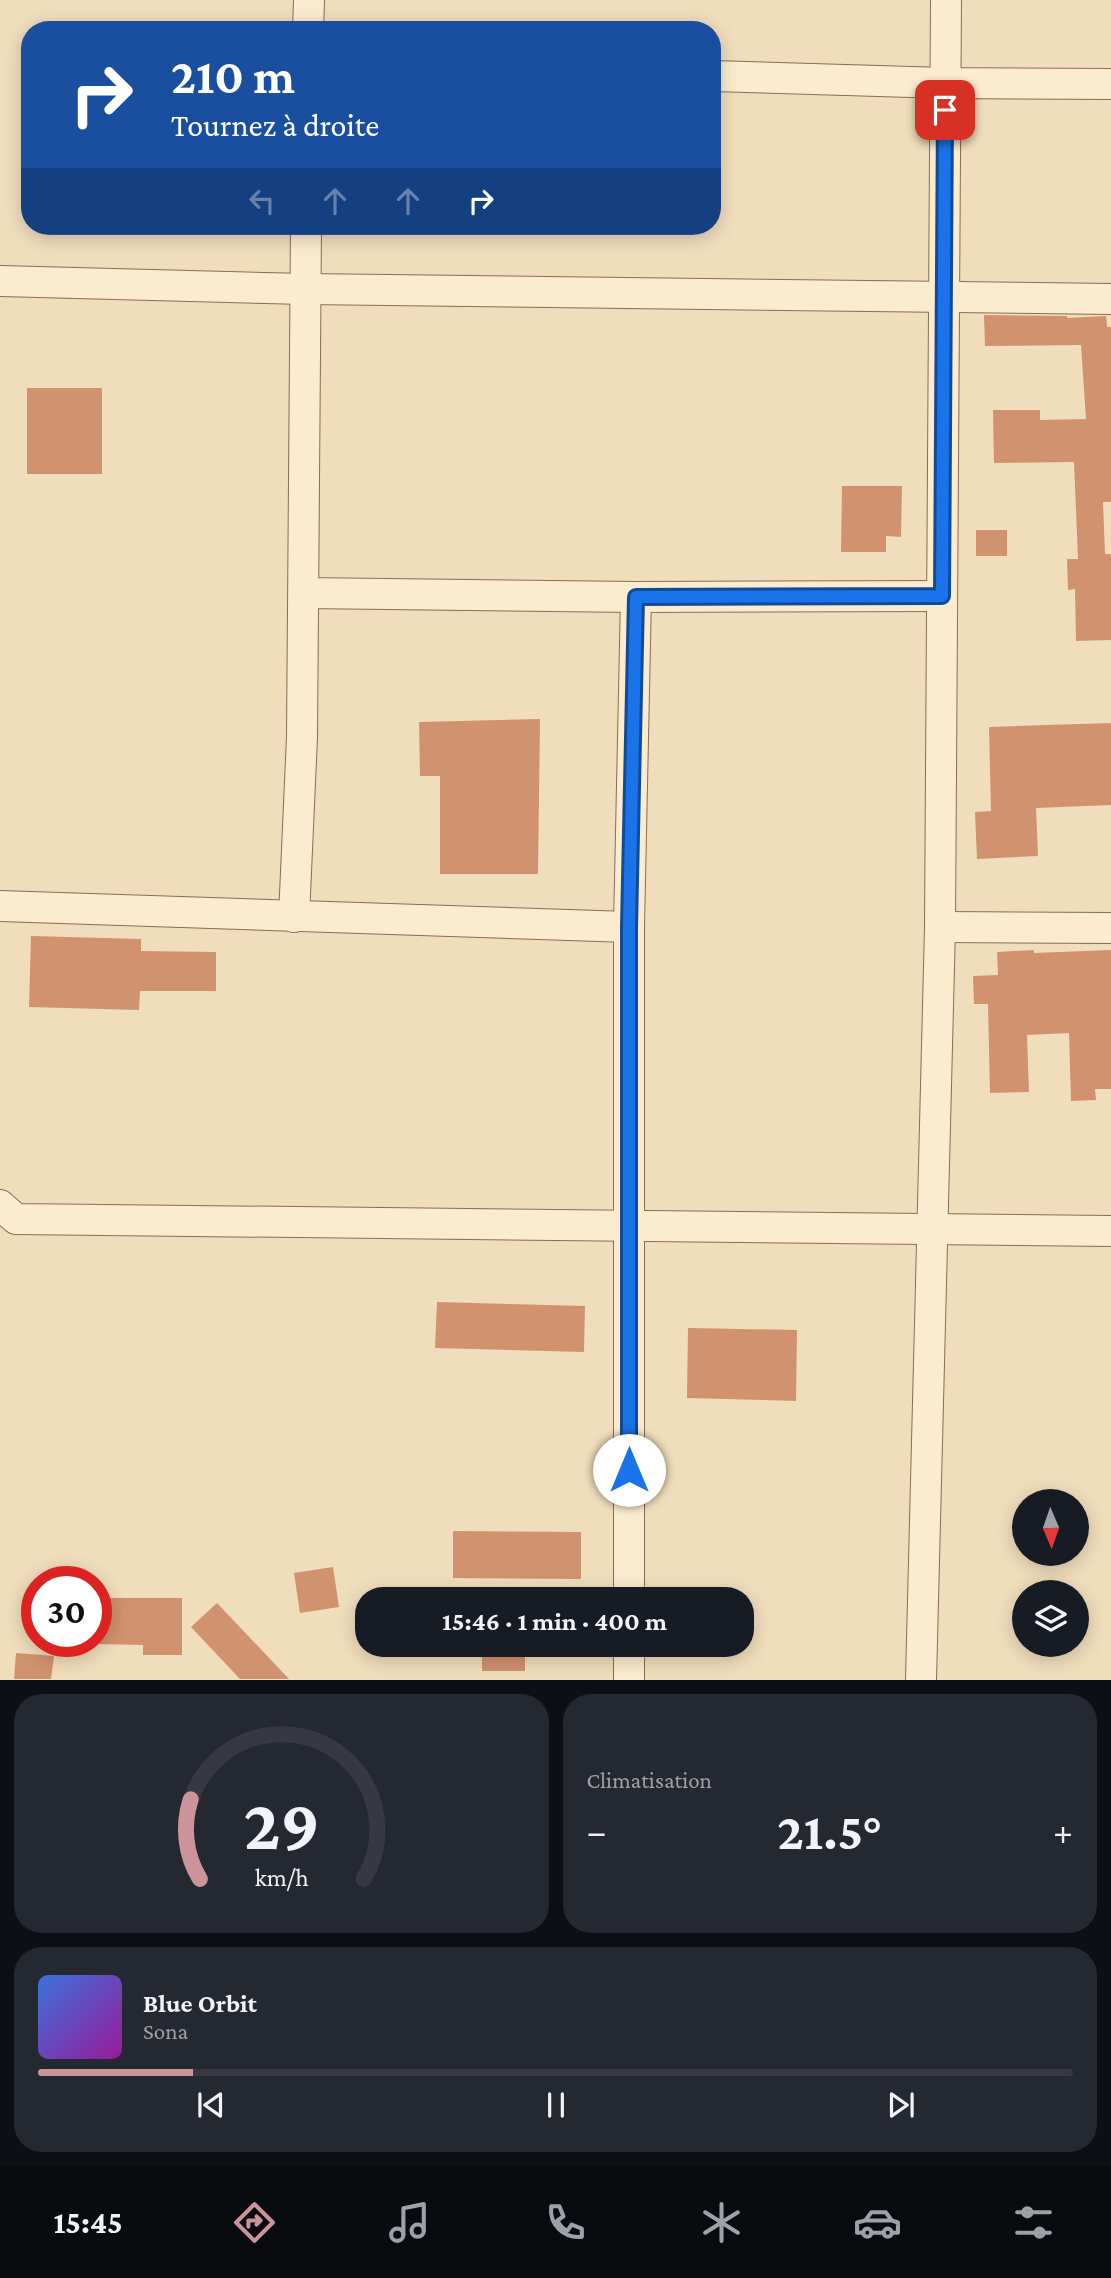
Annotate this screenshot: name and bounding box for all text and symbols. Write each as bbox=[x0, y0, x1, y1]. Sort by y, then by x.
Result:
icon: right bbox=[56, 49, 147, 140]
text: 210 m bbox=[171, 49, 295, 104]
pin bbox=[915, 80, 975, 140]
icon: arrive bbox=[926, 91, 964, 129]
text: Tournez à droite bbox=[171, 107, 379, 143]
icon: left bbox=[243, 182, 281, 220]
icon: ahead bbox=[316, 182, 354, 220]
icon: ahead bbox=[389, 182, 427, 220]
icon: right bbox=[462, 182, 500, 220]
position arrow bbox=[592, 1433, 666, 1507]
north arrow bbox=[1012, 1489, 1088, 1566]
map controls bbox=[1012, 1489, 1089, 1657]
speed limit sign: 30 bbox=[21, 1566, 112, 1657]
button: layers bbox=[1012, 1580, 1089, 1657]
text: 15:46 · 1 min · 400 m bbox=[442, 1607, 667, 1636]
text: Climatisation bbox=[587, 1767, 712, 1793]
text: 29 bbox=[243, 1785, 320, 1866]
text: 21.5° bbox=[777, 1802, 882, 1860]
text: − bbox=[587, 1810, 607, 1852]
text: + bbox=[1053, 1810, 1073, 1852]
text: km/h bbox=[254, 1864, 308, 1891]
text: Blue Orbit bbox=[143, 1989, 257, 2018]
text: Sona bbox=[143, 2018, 188, 2044]
icon: previous bbox=[192, 2086, 230, 2124]
icon: pause bbox=[537, 2086, 575, 2124]
icon: next bbox=[882, 2086, 920, 2124]
icon: directions bbox=[230, 2198, 279, 2247]
icon: music bbox=[385, 2198, 434, 2247]
icon: phone bbox=[541, 2198, 590, 2247]
icon: climate bbox=[697, 2198, 746, 2247]
icon: car bbox=[853, 2198, 902, 2247]
icon: filters bbox=[1009, 2198, 1058, 2247]
text: 15:45 bbox=[53, 2204, 123, 2240]

